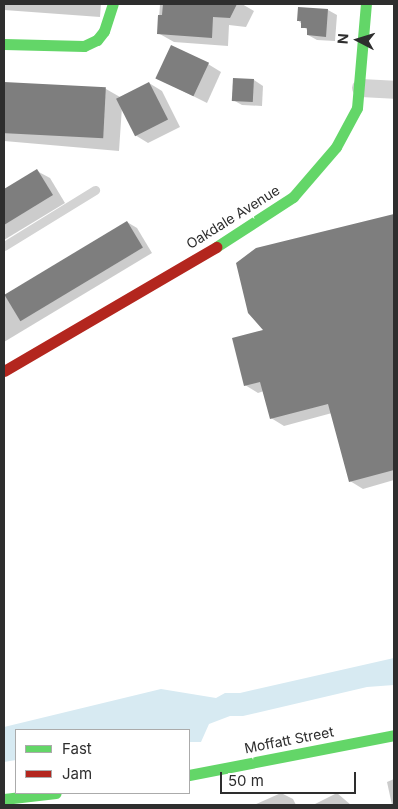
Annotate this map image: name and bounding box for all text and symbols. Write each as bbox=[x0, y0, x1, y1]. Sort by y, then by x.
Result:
north arrow bbox=[333, 15, 383, 65]
text: N bbox=[334, 33, 351, 45]
street label: Oakdale Avenue bbox=[183, 182, 283, 252]
street label: Moffatt Street bbox=[243, 723, 335, 757]
legend bbox=[15, 729, 190, 794]
text: Fast bbox=[62, 739, 92, 758]
scale bar bbox=[223, 762, 359, 794]
text: Jam bbox=[62, 764, 92, 783]
text: 50 m bbox=[228, 771, 264, 790]

